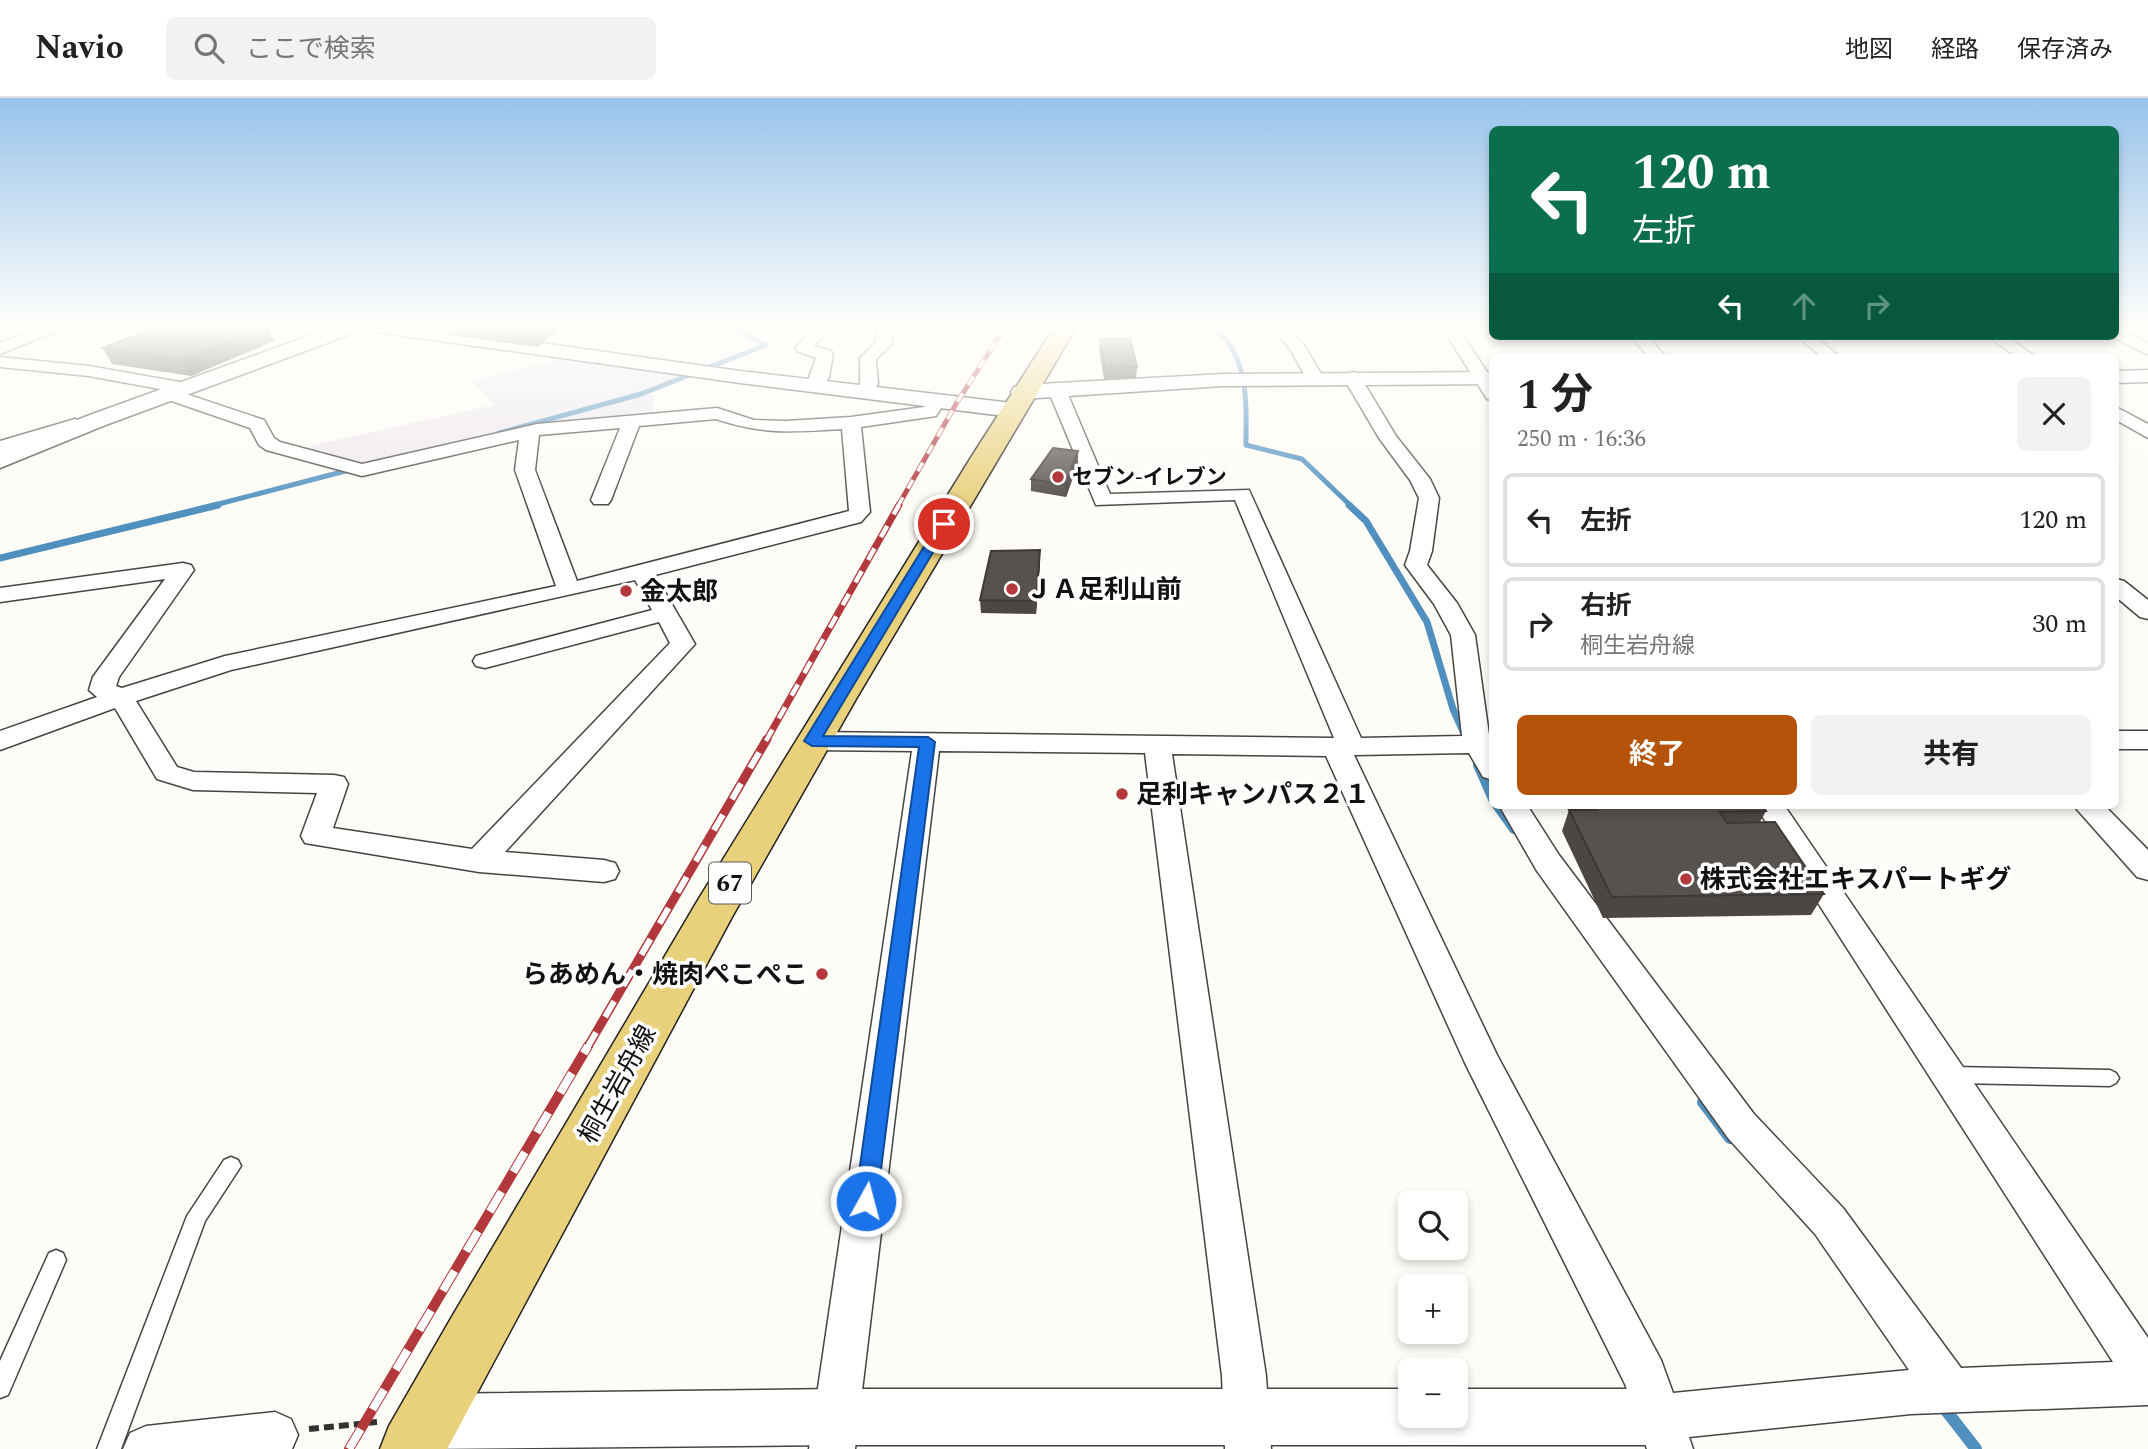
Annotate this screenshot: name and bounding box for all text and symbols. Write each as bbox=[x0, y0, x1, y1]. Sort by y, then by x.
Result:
search box bbox=[166, 17, 656, 80]
text: Navio bbox=[35, 23, 124, 73]
icon: search bbox=[190, 29, 228, 67]
text: ここで検索 bbox=[246, 29, 376, 69]
text: 地図 bbox=[1845, 32, 1893, 68]
text: 経路 bbox=[1931, 32, 1979, 68]
text: 保存済み bbox=[2017, 32, 2113, 68]
text: 120 m bbox=[1632, 136, 1771, 211]
icon: left bbox=[1517, 154, 1608, 245]
text: 左折 bbox=[1632, 207, 1696, 256]
icon: left bbox=[1712, 287, 1750, 325]
icon: ahead bbox=[1785, 287, 1823, 325]
icon: right bbox=[1858, 287, 1896, 325]
text: 1 分 bbox=[1517, 364, 1593, 427]
button: close bbox=[2017, 377, 2091, 451]
text: 250 m · 16:36 bbox=[1517, 422, 1646, 457]
place label: セブン-イレブン bbox=[1072, 462, 1227, 494]
marker: セブン-イレブン bbox=[1050, 469, 1066, 485]
pin bbox=[914, 494, 974, 554]
text: 120 m bbox=[2019, 500, 2087, 540]
icon: left bbox=[1521, 501, 1559, 539]
text: 左折 bbox=[1580, 501, 1632, 541]
icon: arrive bbox=[925, 505, 963, 543]
place label: ＪＡ足利山前 bbox=[1026, 570, 1182, 610]
place label: 金太郎 bbox=[640, 572, 718, 612]
marker: ＪＡ足利山前 bbox=[1004, 581, 1020, 597]
marker: 金太郎 bbox=[618, 583, 634, 599]
text: 右折 bbox=[1580, 586, 1632, 626]
text: 30 m bbox=[2032, 604, 2087, 644]
icon: right bbox=[1521, 605, 1559, 643]
text: 桐生岩舟線 bbox=[1580, 629, 1695, 664]
button: 終了 bbox=[1517, 715, 1797, 795]
button: 共有 bbox=[1811, 715, 2091, 795]
place label: 足利キャンパス２１ bbox=[1136, 775, 1370, 815]
marker: 足利キャンパス２１ bbox=[1114, 786, 1130, 802]
place label: 株式会社エキスパートギグ bbox=[1700, 860, 2011, 900]
road number: 67 bbox=[709, 862, 751, 904]
marker: 株式会社エキスパートギグ bbox=[1678, 871, 1694, 887]
place label: らあめん・焼肉ぺこぺこ bbox=[522, 955, 808, 995]
marker: らあめん・焼肉ぺこぺこ bbox=[814, 966, 830, 982]
street label: 桐生岩舟線 bbox=[569, 1018, 667, 1151]
position arrow bbox=[829, 1164, 903, 1238]
map controls bbox=[1398, 1190, 1468, 1428]
button: search bbox=[1398, 1190, 1468, 1260]
button: + bbox=[1398, 1274, 1468, 1344]
button: − bbox=[1398, 1358, 1468, 1428]

